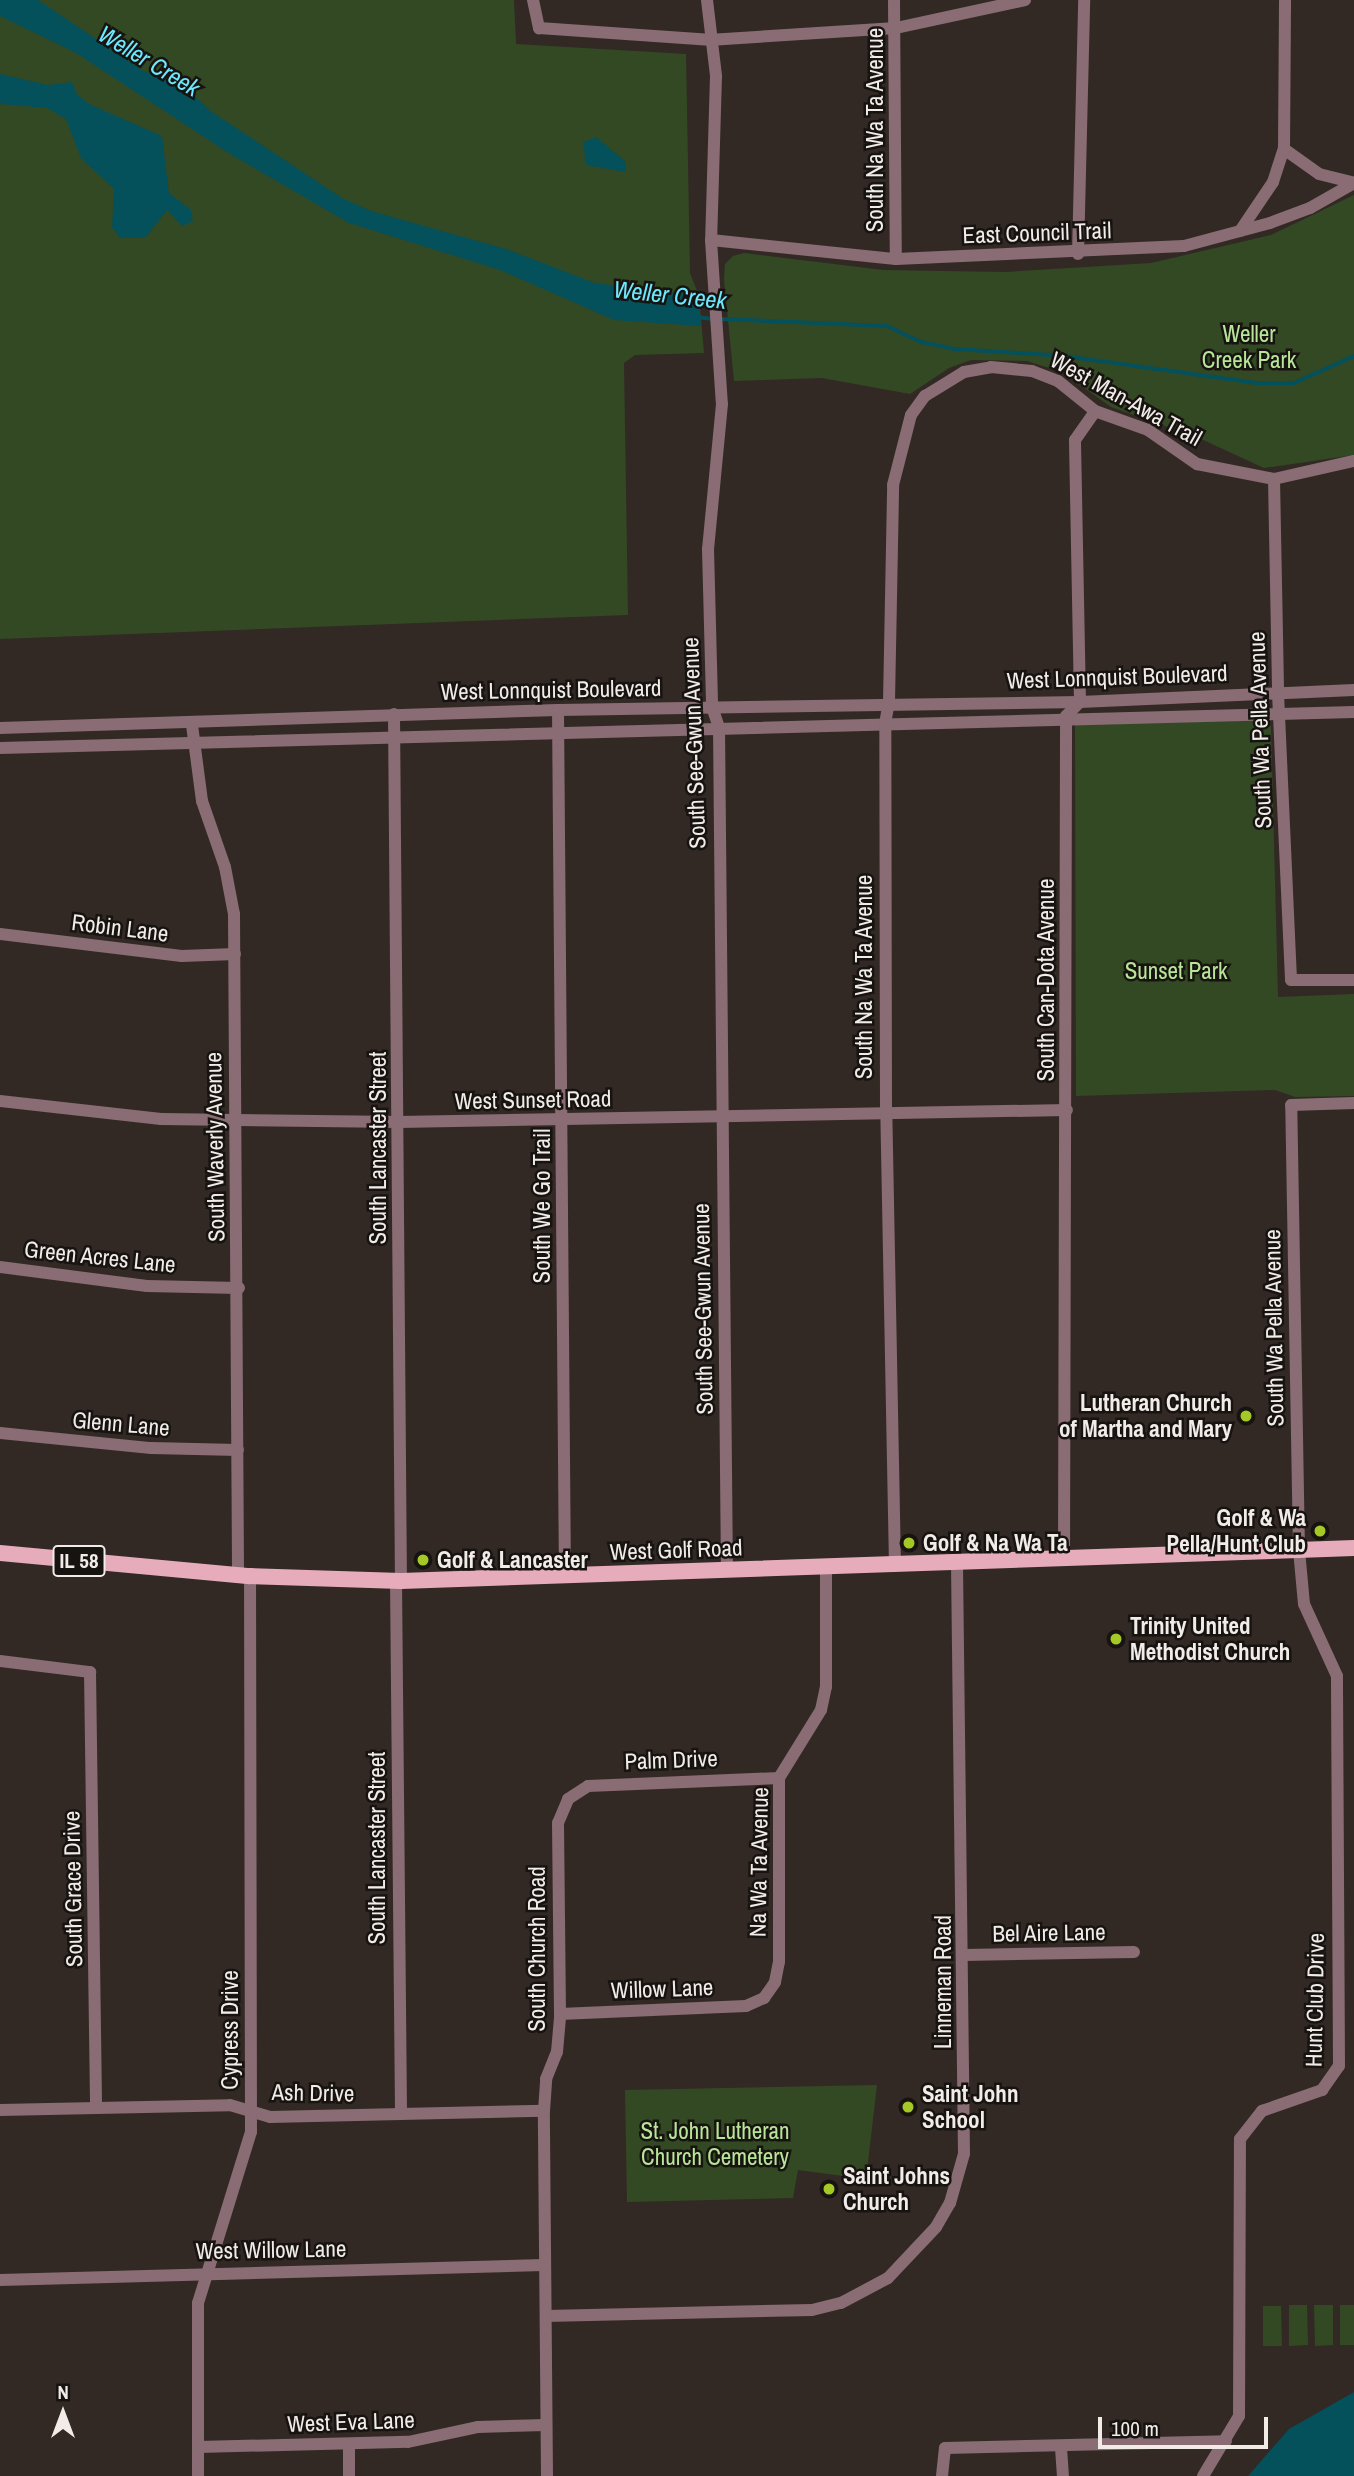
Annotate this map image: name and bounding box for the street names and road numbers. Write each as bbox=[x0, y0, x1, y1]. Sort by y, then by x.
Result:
street label: South Na Wa Ta Avenue bbox=[861, 27, 889, 233]
street label: East Council Trail bbox=[962, 217, 1112, 249]
street label: West Man-Awa Trail bbox=[1045, 346, 1207, 452]
street label: South Wa Pella Avenue bbox=[1243, 630, 1277, 830]
street label: South See-Gwun Avenue bbox=[676, 636, 712, 850]
street label: West Lonnquist Boulevard bbox=[1006, 659, 1228, 695]
street label: West Lonnquist Boulevard bbox=[440, 674, 662, 706]
street label: South Na Wa Ta Avenue bbox=[850, 874, 878, 1080]
street label: South Can-Dota Avenue bbox=[1032, 878, 1060, 1082]
street label: Robin Lane bbox=[70, 908, 170, 948]
street label: South Waverly Avenue bbox=[200, 1051, 230, 1243]
street label: South Lancaster Street bbox=[364, 1052, 392, 1244]
street label: West Sunset Road bbox=[454, 1085, 612, 1115]
street label: South We Go Trail bbox=[528, 1128, 556, 1284]
street label: South See-Gwun Avenue bbox=[687, 1203, 719, 1415]
street label: South Wa Pella Avenue bbox=[1258, 1229, 1290, 1427]
street label: Green Acres Lane bbox=[22, 1235, 178, 1279]
street label: Glenn Lane bbox=[71, 1406, 171, 1442]
street label: West Golf Road bbox=[609, 1534, 743, 1566]
road number: IL 58 bbox=[51, 1544, 107, 1578]
street label: Palm Drive bbox=[624, 1745, 718, 1775]
street label: South Lancaster Street bbox=[363, 1752, 391, 1944]
street label: Na Wa Ta Avenue bbox=[744, 1786, 774, 1938]
street label: South Grace Drive bbox=[58, 1811, 88, 1967]
street label: South Church Road bbox=[523, 1866, 551, 2032]
street label: Linneman Road bbox=[929, 1915, 957, 2049]
street label: Bel Aire Lane bbox=[992, 1918, 1106, 1948]
street label: Hunt Club Drive bbox=[1300, 1933, 1330, 2067]
street label: Cypress Drive bbox=[216, 1970, 244, 2090]
street label: Willow Lane bbox=[610, 1973, 714, 2005]
street label: Ash Drive bbox=[271, 2078, 355, 2108]
street label: West Willow Lane bbox=[195, 2235, 347, 2265]
street label: West Eva Lane bbox=[287, 2406, 415, 2438]

